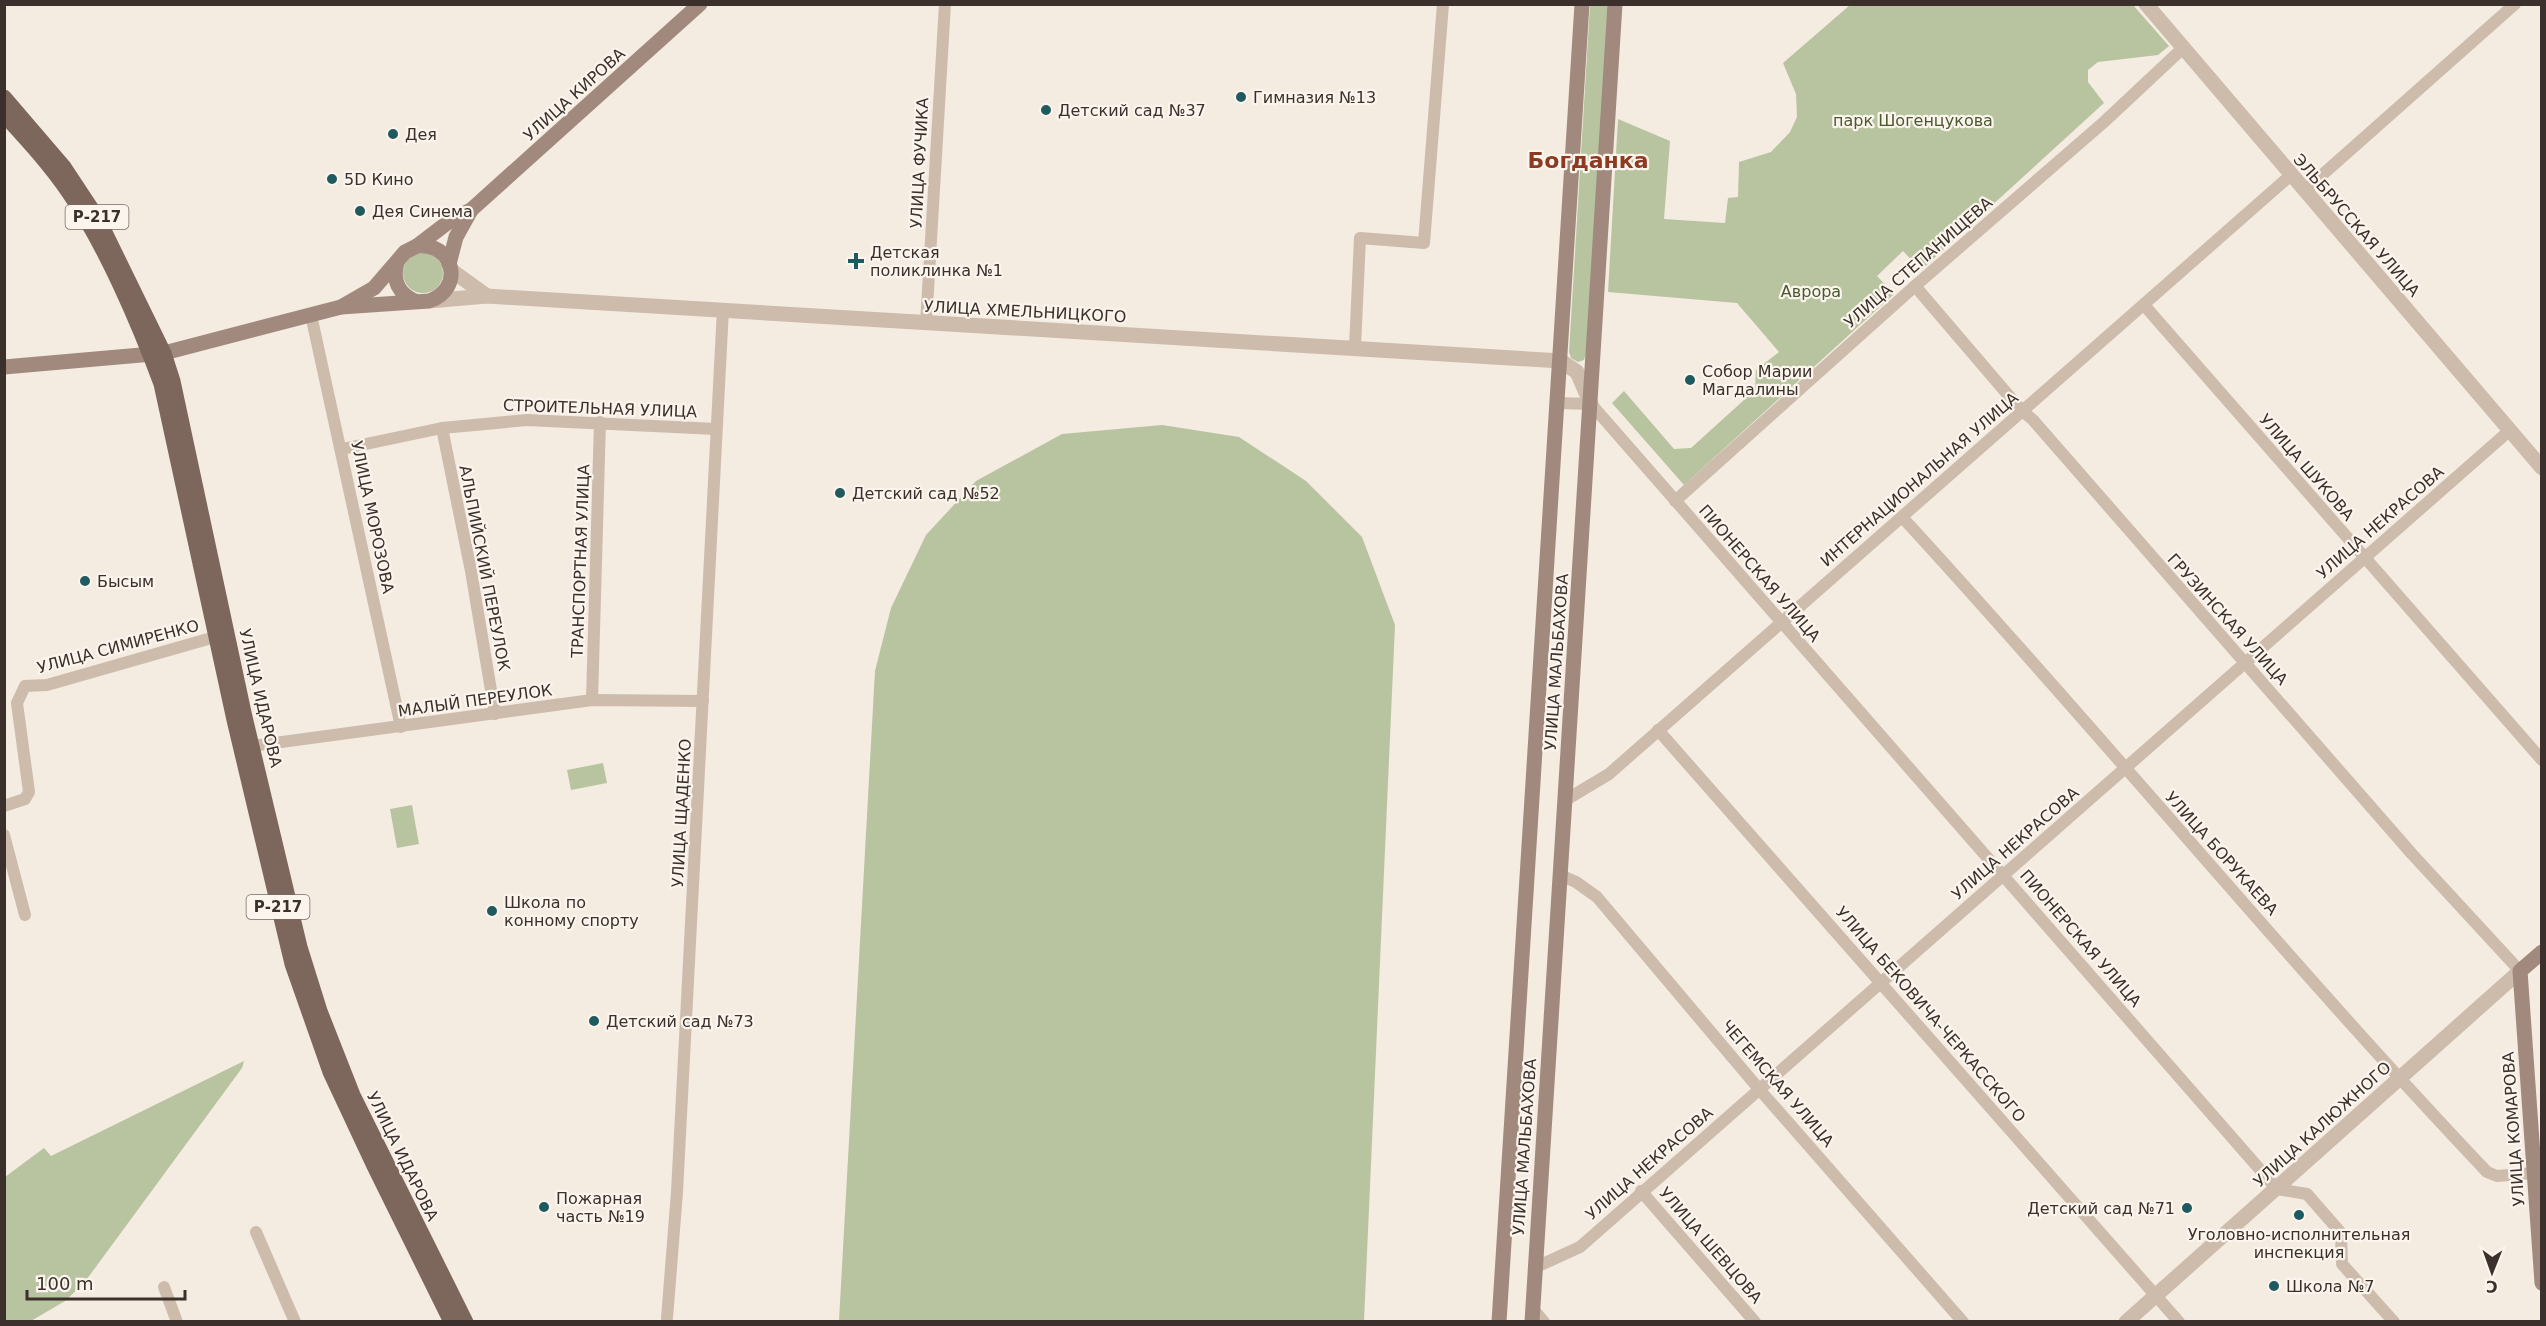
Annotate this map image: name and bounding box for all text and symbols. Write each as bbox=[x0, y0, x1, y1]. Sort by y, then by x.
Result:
street label: УЛИЦА КИРОВА bbox=[520, 44, 629, 145]
place label: Гимназия №13 bbox=[1253, 88, 1376, 107]
marker: Гимназия №13 bbox=[1234, 90, 1248, 104]
street label: УЛИЦА ФУЧИКА bbox=[907, 97, 932, 229]
place label: Детский сад №37 bbox=[1058, 101, 1206, 120]
marker: Детский сад №37 bbox=[1039, 103, 1053, 117]
park label: парк Шогенцукова bbox=[1833, 111, 1993, 130]
place label: Дея bbox=[405, 125, 437, 144]
marker: Дея bbox=[386, 127, 400, 141]
district label: Богданка bbox=[1528, 148, 1648, 173]
street label: ЭЛЬБРУССКАЯ УЛИЦА bbox=[2290, 150, 2424, 300]
place label: 5D Кино bbox=[344, 170, 414, 189]
marker: 5D Кино bbox=[325, 172, 339, 186]
street label: УЛИЦА СТЕПАНИЩЕВА bbox=[1840, 193, 1996, 332]
place label: Дея Синема bbox=[372, 202, 473, 221]
marker: Дея Синема bbox=[353, 204, 367, 218]
road number: Р-217 bbox=[66, 205, 128, 229]
place label: Детская поликлинка №1 bbox=[870, 243, 1003, 280]
marker: Детская поликлинка №1 bbox=[847, 252, 865, 270]
park label: Аврора bbox=[1781, 282, 1841, 301]
street label: УЛИЦА ХМЕЛЬНИЦКОГО bbox=[923, 297, 1127, 326]
place label: Собор Марии Магдалины bbox=[1702, 362, 1812, 399]
marker: Собор Марии Магдалины bbox=[1683, 373, 1697, 387]
street label: ИНТЕРНАЦИОНАЛЬНАЯ УЛИЦА bbox=[1817, 388, 2022, 570]
street label: СТРОИТЕЛЬНАЯ УЛИЦА bbox=[503, 396, 697, 421]
street label: УЛИЦА ШУКОВА bbox=[2255, 410, 2358, 525]
street label: УЛИЦА МОРОЗОВА bbox=[347, 439, 398, 595]
street label: УЛИЦА НЕКРАСОВА bbox=[2313, 462, 2448, 583]
street label: АЛЬПИЙСКИЙ ПЕРЕУЛОК bbox=[455, 464, 514, 673]
street label: ТРАНСПОРТНАЯ УЛИЦА bbox=[568, 464, 593, 659]
place label: Детский сад №52 bbox=[852, 484, 1000, 503]
marker: Детский сад №52 bbox=[833, 486, 847, 500]
street label: ПИОНЕРСКАЯ УЛИЦА bbox=[1695, 501, 1824, 646]
street label: ГРУЗИНСКАЯ УЛИЦА bbox=[2164, 550, 2292, 689]
place label: Бысым bbox=[97, 572, 154, 591]
street label: УЛИЦА МАЛЬБАХОВА bbox=[1541, 573, 1572, 751]
marker: Бысым bbox=[78, 574, 92, 588]
street label: УЛИЦА СИМИРЕНКО bbox=[35, 616, 201, 677]
street label: УЛИЦА ИДАРОВА bbox=[235, 627, 286, 769]
street label: МАЛЫЙ ПЕРЕУЛОК bbox=[397, 680, 554, 721]
street label: УЛИЦА ЩАДЕНКО bbox=[668, 738, 695, 888]
street label: УЛИЦА НЕКРАСОВА bbox=[1948, 783, 2083, 904]
street label: УЛИЦА БОРУКАЕВА bbox=[2161, 788, 2282, 919]
street label: ПИОНЕРСКАЯ УЛИЦА bbox=[2016, 866, 2145, 1011]
place label: Школа по конному спорту bbox=[504, 893, 639, 930]
road number: Р-217 bbox=[246, 895, 310, 919]
street label: УЛИЦА БЕКОВИЧА-ЧЕРКАССКОГО bbox=[1832, 903, 2029, 1126]
marker: Школа по конному спорту bbox=[485, 904, 499, 918]
place label: Детский сад №73 bbox=[606, 1012, 754, 1031]
marker: Детский сад №73 bbox=[587, 1014, 601, 1028]
street label: ЧЕГЕМСКАЯ УЛИЦА bbox=[1717, 1016, 1838, 1151]
street label: УЛИЦА КОМАРОВА bbox=[2499, 1051, 2528, 1207]
street label: УЛИЦА МАЛЬБАХОВА bbox=[1509, 1058, 1540, 1236]
street label: УЛИЦА КАЛЮЖНОГО bbox=[2250, 1058, 2395, 1191]
street label: УЛИЦА ИДАРОВА bbox=[363, 1088, 442, 1224]
street label: УЛИЦА НЕКРАСОВА bbox=[1582, 1103, 1717, 1224]
street label: УЛИЦА ШЕВЦОВА bbox=[1655, 1183, 1766, 1307]
place label: Пожарная часть №19 bbox=[556, 1189, 645, 1226]
place label: Детский сад №71 bbox=[2027, 1199, 2175, 1218]
marker: Пожарная часть №19 bbox=[537, 1200, 551, 1214]
marker: Детский сад №71 bbox=[2180, 1201, 2194, 1215]
marker: Уголовно-исполнительная инспекция bbox=[2292, 1208, 2306, 1222]
place label: Уголовно-исполнительная инспекция bbox=[2188, 1225, 2410, 1262]
north arrow bbox=[2462, 1242, 2522, 1302]
scale bar bbox=[27, 1263, 184, 1301]
text: 100 m bbox=[36, 1273, 94, 1294]
place label: Школа №7 bbox=[2286, 1277, 2375, 1296]
text: С bbox=[2486, 1277, 2498, 1296]
marker: Школа №7 bbox=[2267, 1279, 2281, 1293]

